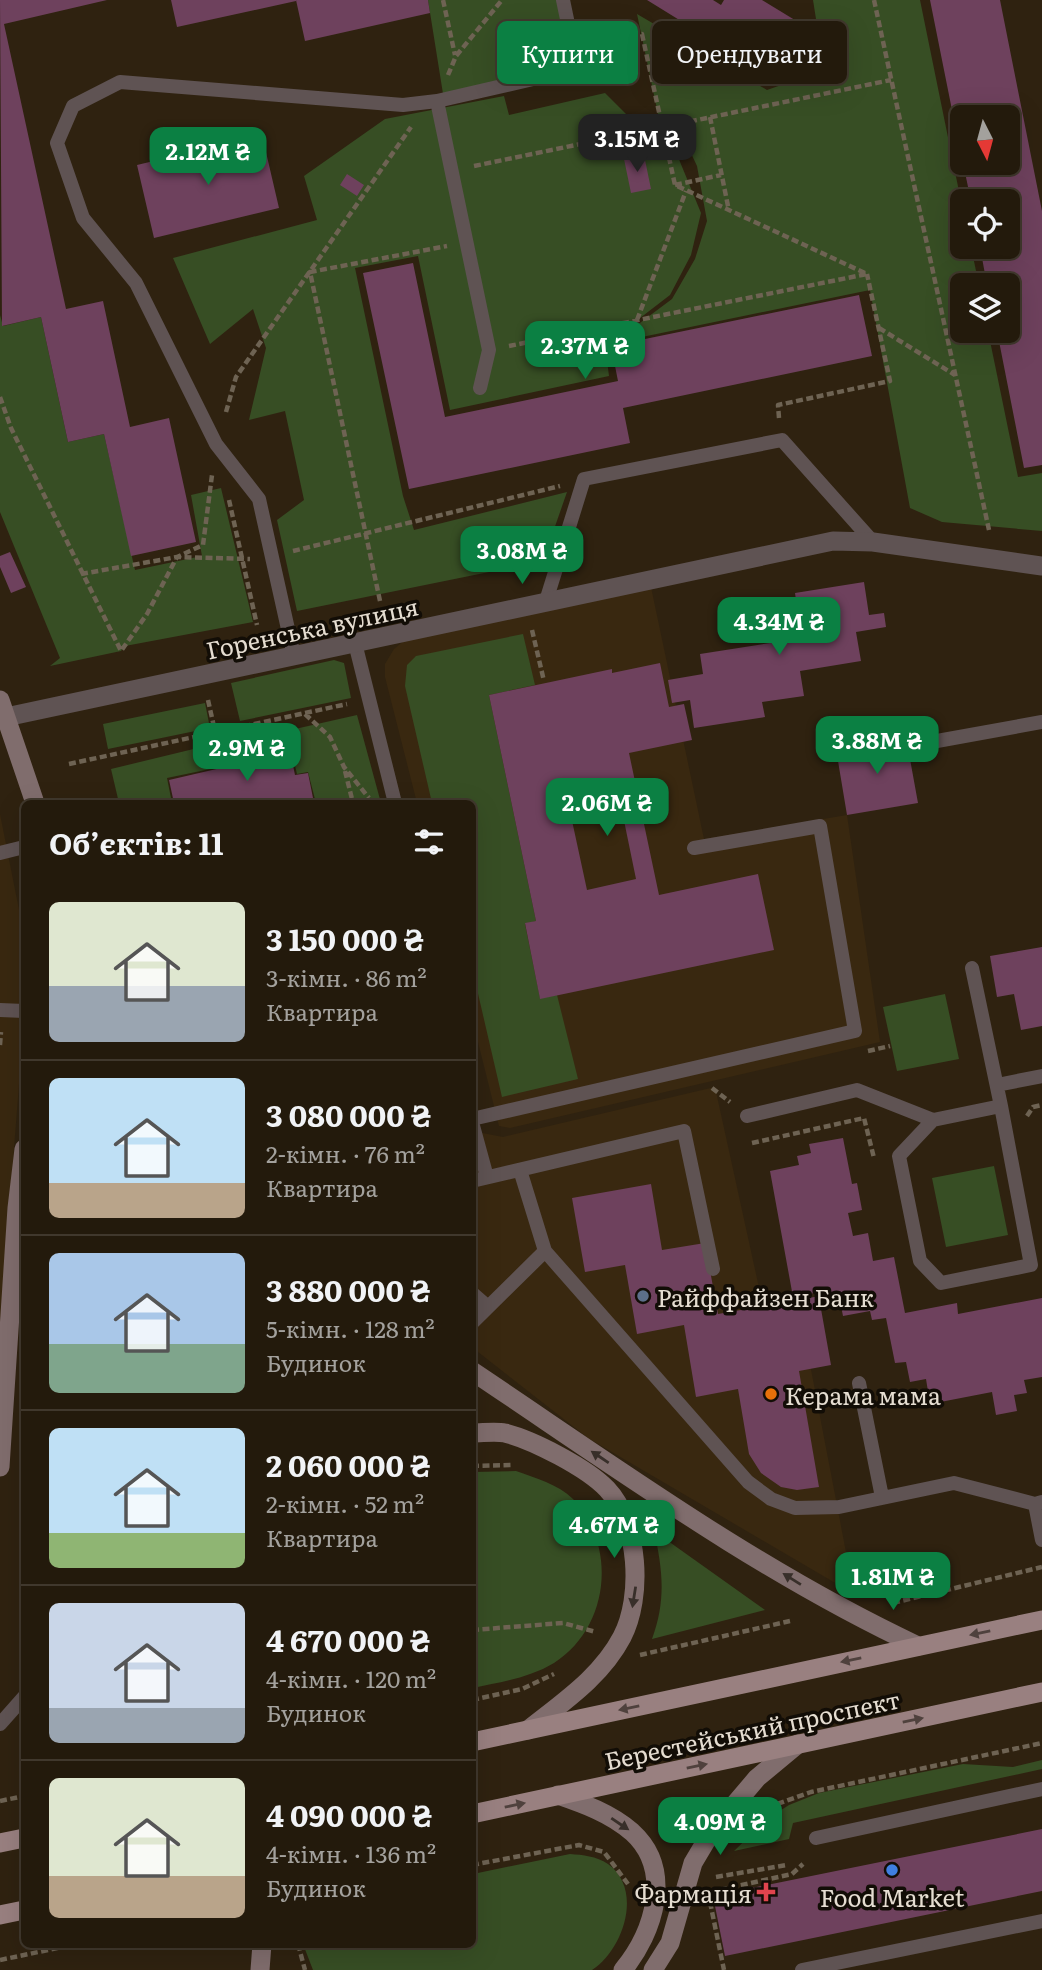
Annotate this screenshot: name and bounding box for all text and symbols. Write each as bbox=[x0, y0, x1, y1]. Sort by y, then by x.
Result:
chip: Купити bbox=[497, 21, 638, 84]
chip: Орендувати bbox=[652, 21, 847, 84]
north arrow bbox=[950, 105, 1020, 175]
map controls bbox=[950, 105, 1020, 343]
pin: 3.15M ₴ bbox=[572, 114, 702, 174]
text: 3.15M ₴ bbox=[594, 120, 680, 154]
pin: 2.12M ₴ bbox=[143, 128, 273, 187]
text: 2.12M ₴ bbox=[166, 133, 250, 167]
button: locate bbox=[950, 189, 1020, 259]
button: layers bbox=[950, 273, 1020, 343]
pin: 2.37M ₴ bbox=[520, 322, 650, 381]
text: 2.37M ₴ bbox=[541, 327, 629, 361]
pin: 3.08M ₴ bbox=[457, 526, 587, 586]
text: 3.08M ₴ bbox=[476, 532, 568, 566]
street label: Горенська вулиця bbox=[203, 587, 421, 667]
pin: 4.34M ₴ bbox=[714, 598, 844, 657]
text: 4.34M ₴ bbox=[733, 603, 825, 637]
pin: 3.88M ₴ bbox=[812, 716, 942, 776]
text: 3.88M ₴ bbox=[832, 722, 922, 756]
pin: 2.9M ₴ bbox=[190, 724, 304, 783]
text: 2.9M ₴ bbox=[209, 729, 285, 763]
pin: 2.06M ₴ bbox=[542, 778, 672, 838]
text: 2.06M ₴ bbox=[562, 784, 652, 818]
text: Об’єктів: 11 bbox=[49, 820, 223, 864]
icon: filters bbox=[410, 823, 448, 861]
text: 3 150 000 ₴ bbox=[266, 916, 424, 960]
icon: home bbox=[105, 930, 189, 1014]
text: 3-кімн. · 86 m² bbox=[266, 960, 427, 994]
text: Квартира bbox=[266, 994, 378, 1028]
text: 3 080 000 ₴ bbox=[266, 1092, 431, 1136]
icon: home bbox=[105, 1106, 189, 1190]
text: 2-кімн. · 76 m² bbox=[266, 1136, 425, 1170]
text: Квартира bbox=[266, 1170, 378, 1204]
text: 3 880 000 ₴ bbox=[266, 1267, 431, 1311]
place label: Райффайзен Банк bbox=[657, 1279, 874, 1314]
icon: home bbox=[105, 1281, 189, 1365]
marker: Райффайзен Банк bbox=[635, 1288, 651, 1304]
text: 5-кімн. · 128 m² bbox=[266, 1311, 435, 1345]
text: Будинок bbox=[266, 1345, 366, 1379]
place label: Керама мама bbox=[785, 1377, 941, 1412]
marker: Керама мама bbox=[763, 1386, 779, 1402]
text: 2 060 000 ₴ bbox=[266, 1442, 431, 1486]
one-way arrow bbox=[591, 1450, 609, 1464]
icon: home bbox=[105, 1456, 189, 1540]
text: 2-кімн. · 52 m² bbox=[266, 1486, 424, 1520]
pin: 4.67M ₴ bbox=[549, 1500, 679, 1560]
text: 4.67M ₴ bbox=[569, 1506, 659, 1540]
text: Квартира bbox=[266, 1520, 378, 1554]
pin: 1.81M ₴ bbox=[828, 1552, 958, 1612]
text: 1.81M ₴ bbox=[851, 1558, 935, 1592]
one-way arrow bbox=[782, 1573, 801, 1586]
one-way arrow bbox=[628, 1587, 639, 1609]
text: 4 670 000 ₴ bbox=[266, 1617, 430, 1661]
one-way arrow bbox=[969, 1628, 991, 1639]
icon: home bbox=[105, 1631, 189, 1715]
one-way arrow bbox=[840, 1655, 862, 1666]
text: 4-кімн. · 120 m² bbox=[266, 1661, 436, 1695]
street label: Берестейський проспект bbox=[601, 1681, 903, 1777]
text: Будинок bbox=[266, 1695, 366, 1729]
one-way arrow bbox=[618, 1702, 640, 1713]
one-way arrow bbox=[902, 1714, 924, 1725]
one-way arrow bbox=[686, 1760, 708, 1771]
text: 4 090 000 ₴ bbox=[266, 1792, 432, 1836]
pin: 4.09M ₴ bbox=[655, 1798, 785, 1857]
one-way arrow bbox=[504, 1799, 526, 1810]
text: 4.09M ₴ bbox=[674, 1803, 766, 1837]
icon: home bbox=[105, 1806, 189, 1890]
one-way arrow bbox=[611, 1817, 629, 1831]
text: 4-кімн. · 136 m² bbox=[266, 1836, 436, 1870]
marker: Food Market bbox=[884, 1862, 900, 1878]
text: Будинок bbox=[266, 1870, 366, 1904]
place label: Фармація bbox=[634, 1875, 752, 1910]
place label: Food Market bbox=[820, 1879, 965, 1914]
marker: Фармація bbox=[758, 1884, 774, 1900]

